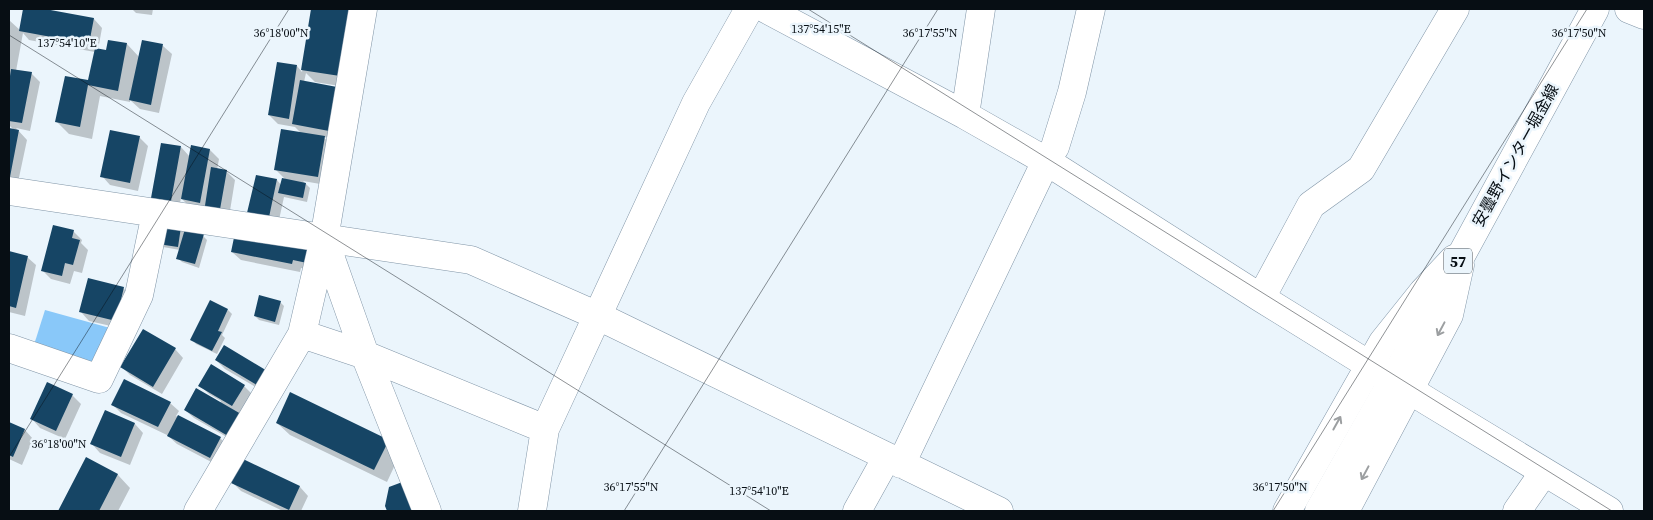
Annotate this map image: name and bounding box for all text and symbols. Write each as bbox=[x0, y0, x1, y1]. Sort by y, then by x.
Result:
text: 137°54'15"E bbox=[791, 21, 851, 37]
text: 36°18'00"N bbox=[253, 25, 309, 41]
text: 36°17'55"N bbox=[902, 25, 958, 41]
text: 36°17'50"N bbox=[1551, 25, 1607, 41]
text: 137°54'10"E bbox=[37, 35, 97, 51]
street label: 安曇野インター堀金線 bbox=[1467, 80, 1563, 230]
road number: 57 bbox=[1444, 248, 1472, 274]
one-way arrow bbox=[1436, 322, 1446, 337]
one-way arrow bbox=[1332, 416, 1342, 431]
text: 36°18'00"N bbox=[31, 436, 87, 452]
one-way arrow bbox=[1360, 465, 1369, 480]
text: 36°17'55"N bbox=[603, 479, 659, 495]
text: 36°17'50"N bbox=[1252, 479, 1308, 495]
text: 137°54'10"E bbox=[729, 483, 789, 499]

